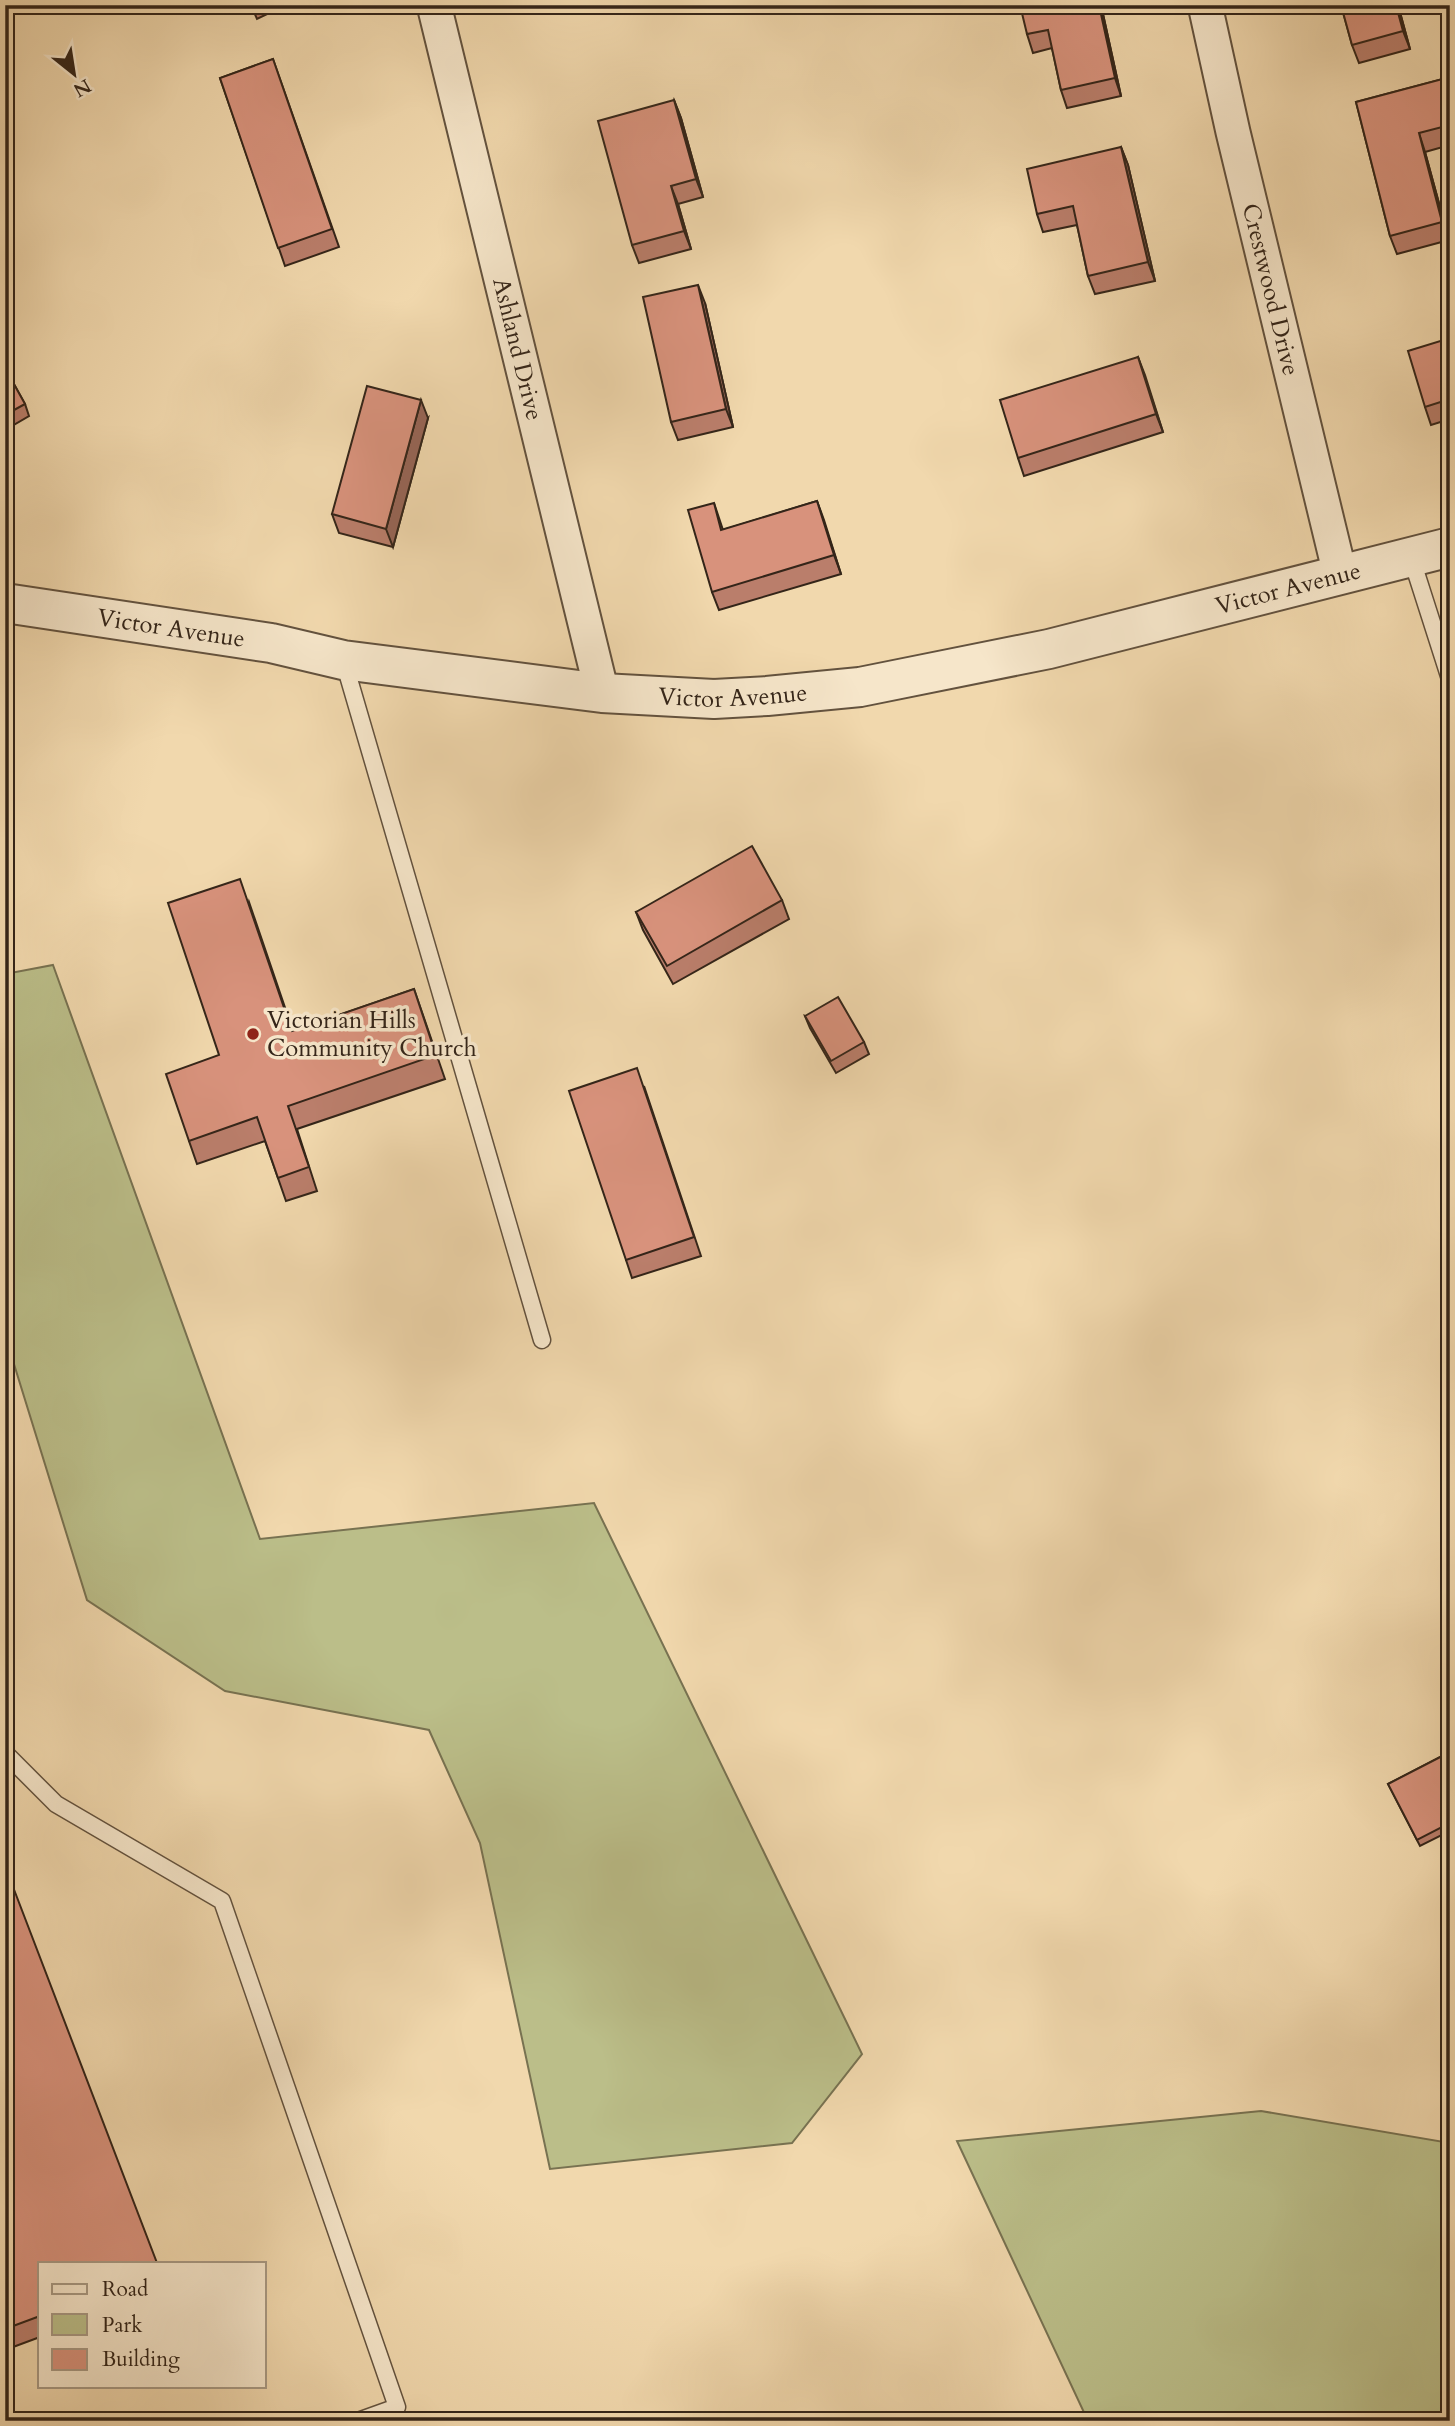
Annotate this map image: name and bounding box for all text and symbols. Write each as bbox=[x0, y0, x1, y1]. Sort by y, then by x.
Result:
north arrow bbox=[38, 38, 108, 108]
text: N bbox=[68, 72, 96, 103]
street label: Crestwood Drive bbox=[1234, 200, 1307, 379]
street label: Ashland Drive bbox=[484, 274, 551, 424]
street label: Victor Avenue bbox=[1212, 554, 1364, 623]
street label: Victor Avenue bbox=[95, 601, 247, 656]
street label: Victor Avenue bbox=[657, 676, 809, 716]
place label: Victorian Hills Community Church bbox=[267, 1004, 477, 1065]
marker: Victorian Hills Community Church bbox=[245, 1026, 261, 1042]
legend bbox=[38, 2262, 266, 2388]
text: Road bbox=[102, 2275, 148, 2304]
text: Park bbox=[102, 2311, 143, 2340]
text: Building bbox=[102, 2345, 180, 2374]

